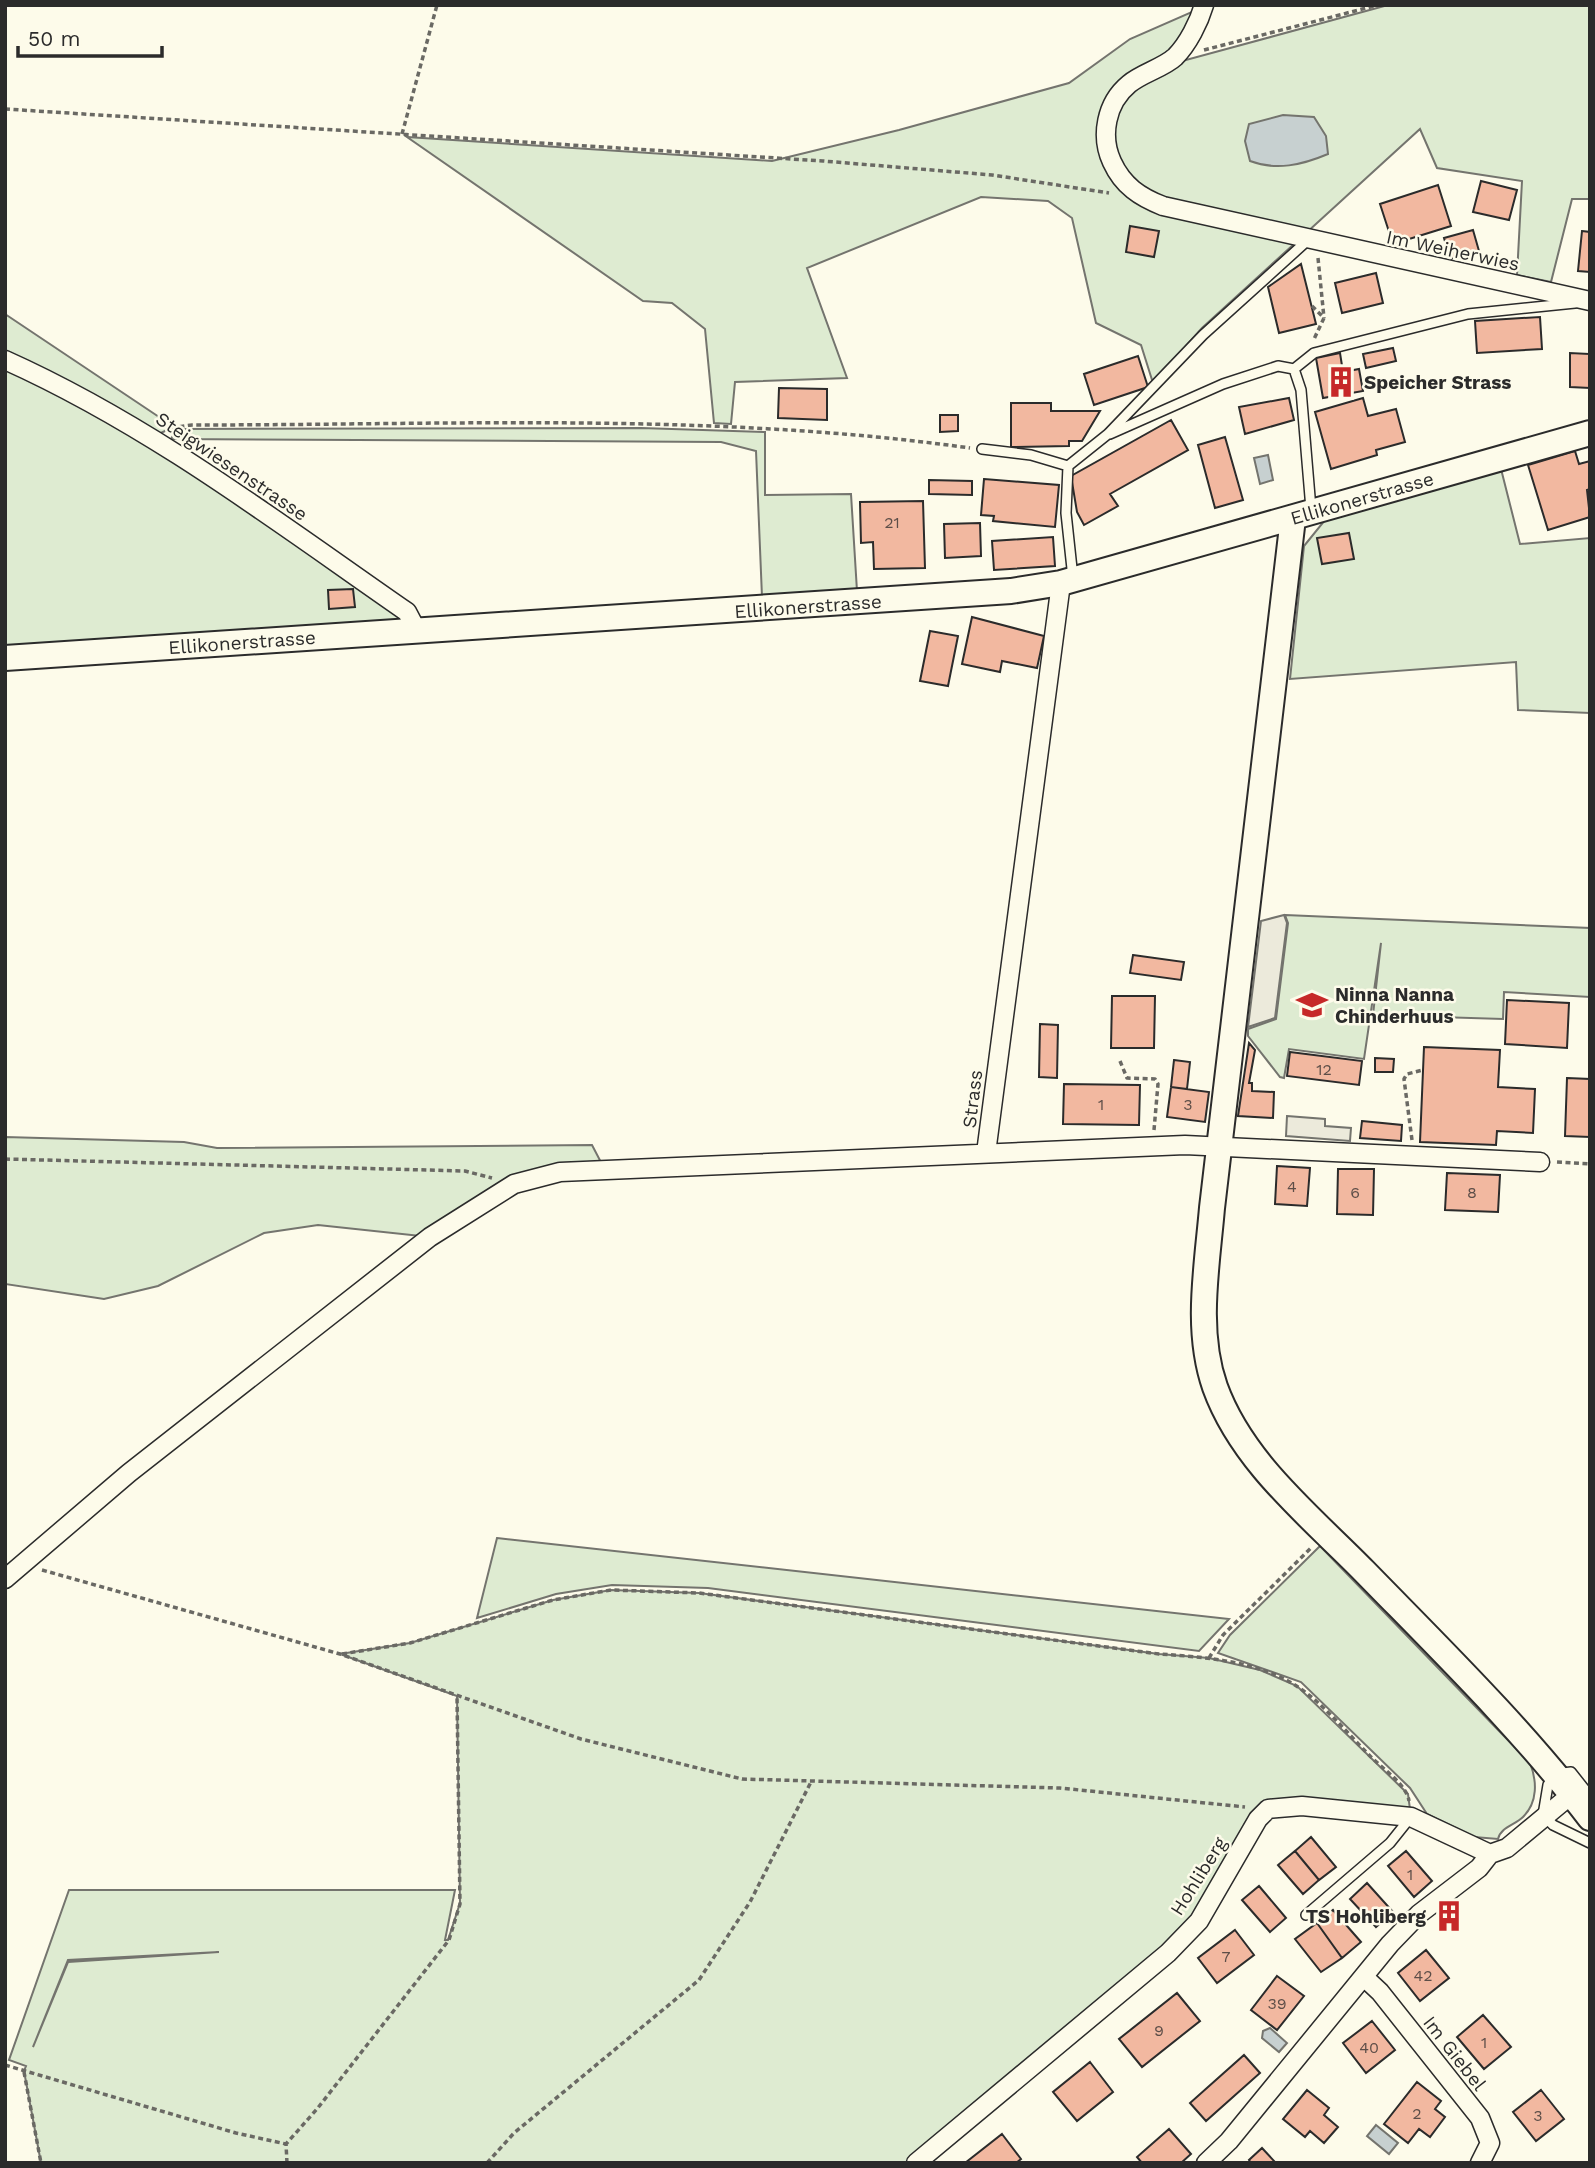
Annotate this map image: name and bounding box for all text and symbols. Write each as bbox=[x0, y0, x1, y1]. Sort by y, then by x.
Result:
scale bar bbox=[18, 14, 161, 58]
text: 50 m bbox=[28, 26, 80, 51]
street label: Im Weiherwies bbox=[1384, 225, 1522, 276]
building icon: Speicher Strass bbox=[1324, 365, 1358, 399]
place label: Speicher Strass bbox=[1364, 371, 1511, 394]
street label: Steigwiesenstrasse bbox=[152, 407, 312, 526]
street label: Ellikonerstrasse bbox=[1288, 467, 1436, 530]
house number: 21 bbox=[884, 513, 900, 532]
street label: Ellikonerstrasse bbox=[733, 590, 883, 623]
street label: Ellikonerstrasse bbox=[167, 626, 317, 659]
place label: Ninna Nanna Chinderhuus bbox=[1335, 983, 1454, 1028]
school or university icon: Ninna Nanna Chinderhuus bbox=[1295, 988, 1329, 1022]
house number: 12 bbox=[1316, 1060, 1332, 1079]
street label: Strass bbox=[958, 1069, 987, 1129]
house number: 1 bbox=[1098, 1095, 1104, 1114]
house number: 3 bbox=[1183, 1095, 1193, 1114]
house number: 4 bbox=[1287, 1177, 1297, 1196]
house number: 6 bbox=[1350, 1183, 1360, 1202]
house number: 8 bbox=[1467, 1183, 1477, 1202]
street label: Hohliberg bbox=[1165, 1832, 1232, 1920]
house number: 1 bbox=[1407, 1865, 1413, 1884]
building icon: TS Hohliberg bbox=[1432, 1899, 1466, 1933]
place label: TS Hohliberg bbox=[1306, 1905, 1426, 1928]
house number: 7 bbox=[1222, 1947, 1231, 1966]
house number: 42 bbox=[1413, 1966, 1433, 1985]
house number: 39 bbox=[1267, 1994, 1287, 2013]
street label: Im Giebel bbox=[1418, 2011, 1491, 2095]
house number: 9 bbox=[1154, 2021, 1164, 2040]
house number: 1 bbox=[1481, 2033, 1487, 2052]
house number: 40 bbox=[1359, 2038, 1379, 2057]
house number: 2 bbox=[1412, 2104, 1422, 2123]
house number: 3 bbox=[1533, 2106, 1543, 2125]

